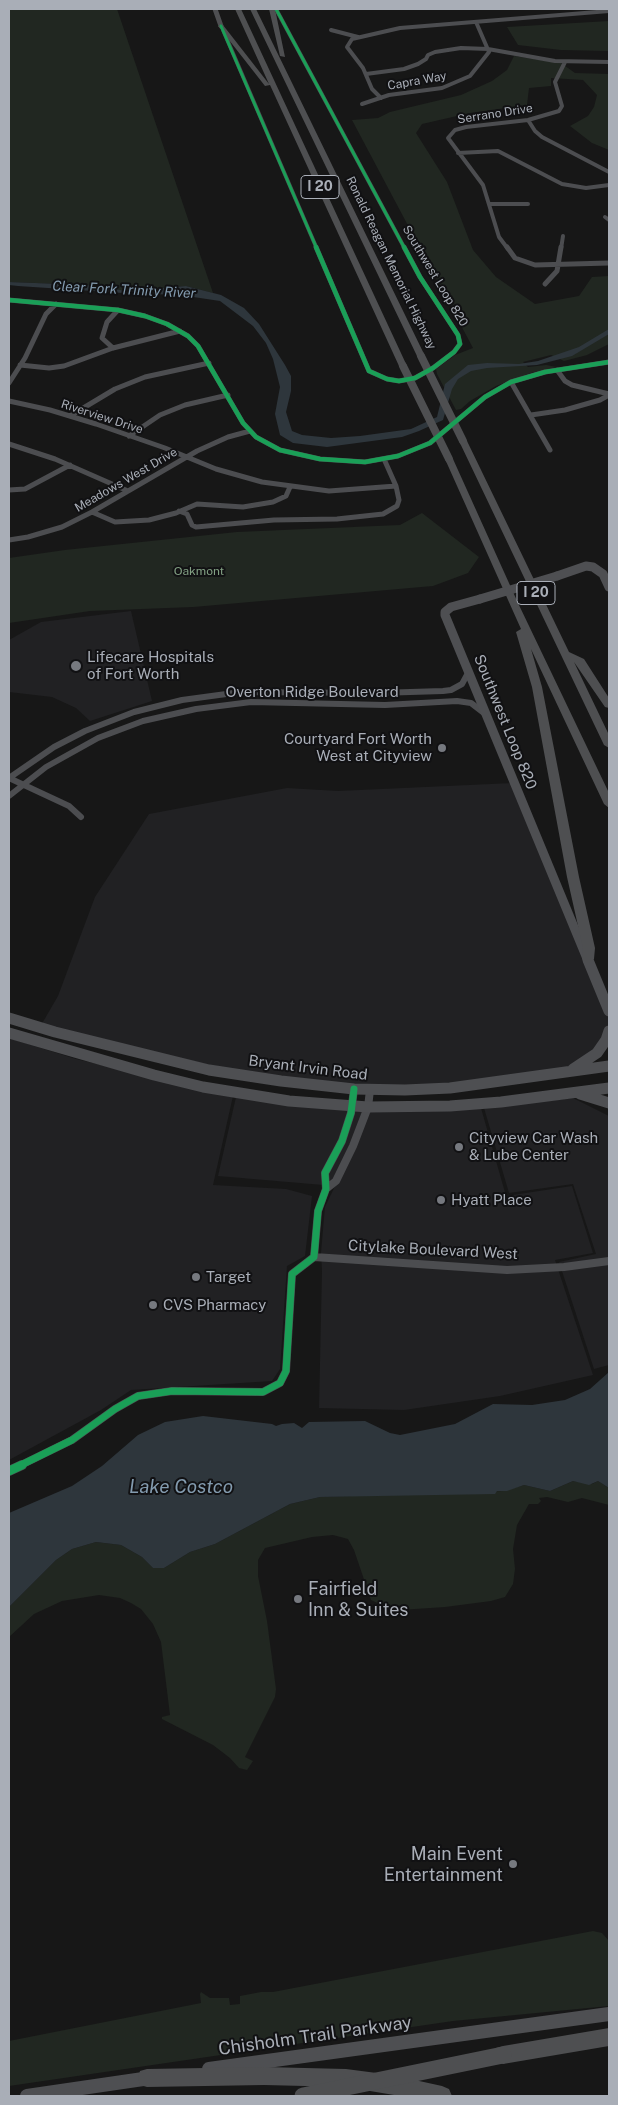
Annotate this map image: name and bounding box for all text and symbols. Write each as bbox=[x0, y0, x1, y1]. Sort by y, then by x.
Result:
street label: Capra Way bbox=[386, 69, 448, 93]
street label: Serrano Drive bbox=[456, 101, 534, 127]
street label: Ronald Reagan Memorial Highway bbox=[343, 174, 439, 352]
road number: I 20 bbox=[301, 176, 339, 198]
street label: Southwest Loop 820 bbox=[399, 223, 471, 329]
water label: Clear Fork Trinity River bbox=[52, 278, 196, 302]
street label: Riverview Drive bbox=[59, 397, 145, 437]
street label: Meadows West Drive bbox=[72, 445, 180, 515]
park label: Oakmont bbox=[174, 564, 224, 578]
road number: I 20 bbox=[517, 582, 555, 604]
place label: Lifecare Hospitals of Fort Worth bbox=[87, 648, 214, 683]
street label: Southwest Loop 820 bbox=[470, 652, 540, 792]
marker: Lifecare Hospitals of Fort Worth bbox=[69, 659, 83, 673]
street label: Overton Ridge Boulevard bbox=[225, 683, 399, 701]
place label: Courtyard Fort Worth West at Cityview bbox=[284, 730, 432, 765]
marker: Courtyard Fort Worth West at Cityview bbox=[436, 742, 448, 754]
street label: Bryant Irvin Road bbox=[248, 1052, 368, 1084]
place label: Cityview Car Wash & Lube Center bbox=[469, 1129, 598, 1164]
marker: Cityview Car Wash & Lube Center bbox=[453, 1141, 465, 1153]
place label: Hyatt Place bbox=[451, 1191, 532, 1209]
marker: Hyatt Place bbox=[435, 1194, 447, 1206]
street label: Citylake Boulevard West bbox=[348, 1237, 518, 1263]
place label: Target bbox=[206, 1268, 251, 1286]
marker: Target bbox=[190, 1271, 202, 1283]
place label: CVS Pharmacy bbox=[163, 1296, 266, 1314]
marker: CVS Pharmacy bbox=[147, 1299, 159, 1311]
water label: Lake Costco bbox=[129, 1476, 233, 1498]
place label: Fairfield Inn & Suites bbox=[308, 1578, 408, 1620]
marker: Fairfield Inn & Suites bbox=[292, 1593, 304, 1605]
place label: Main Event Entertainment bbox=[384, 1843, 503, 1886]
marker: Main Event Entertainment bbox=[507, 1858, 519, 1870]
street label: Chisholm Trail Parkway bbox=[217, 2012, 413, 2060]

